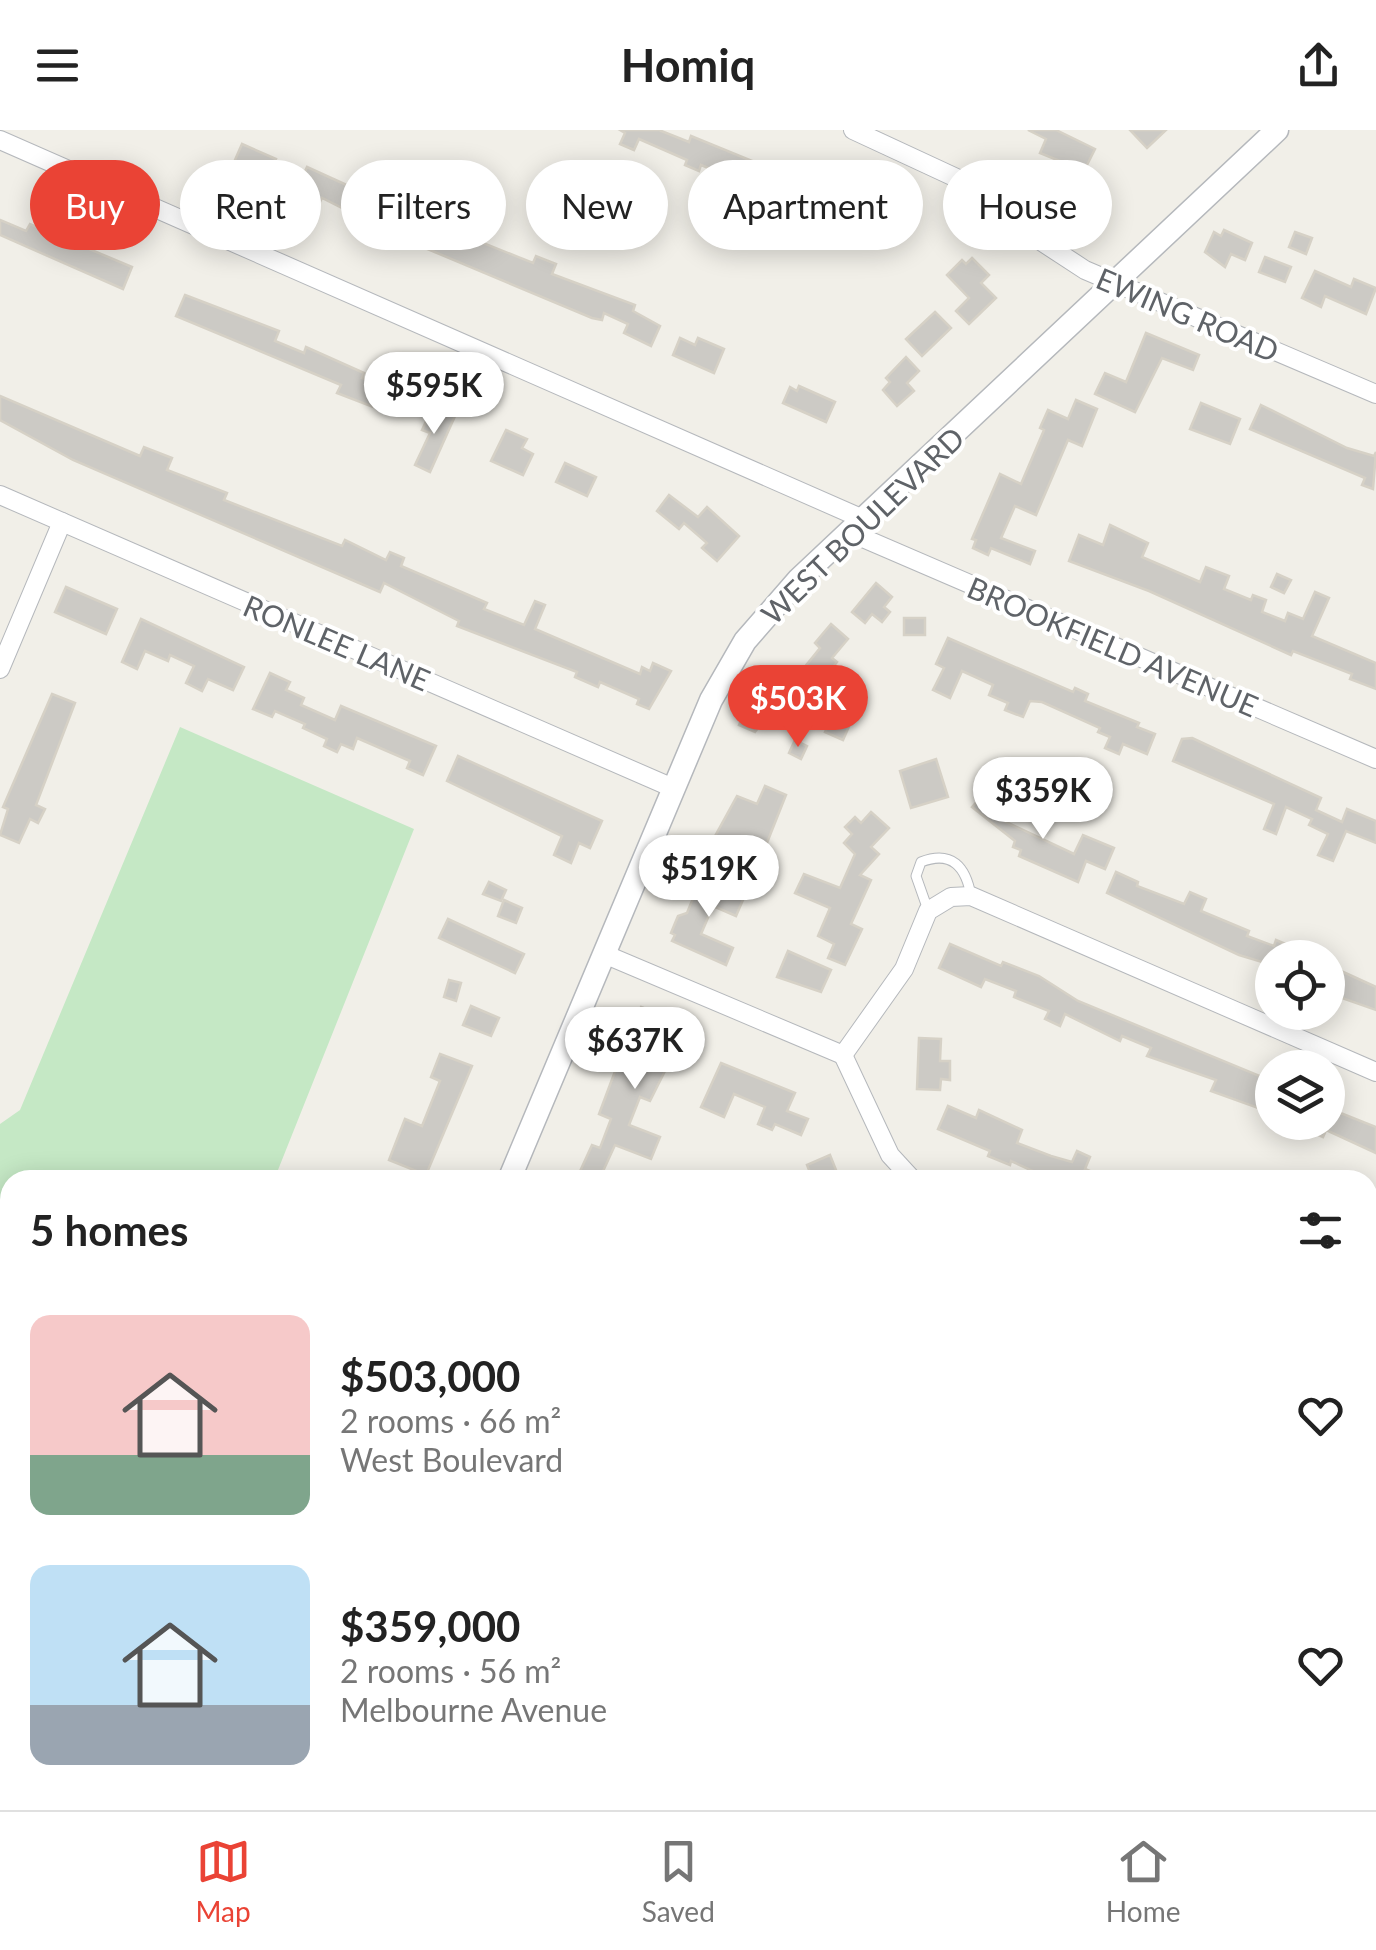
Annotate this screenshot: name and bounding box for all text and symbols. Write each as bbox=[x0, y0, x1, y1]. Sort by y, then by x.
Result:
icon: menu bbox=[30, 38, 85, 93]
text: Homiq bbox=[621, 38, 755, 92]
icon: share bbox=[1291, 38, 1346, 93]
chip: Buy bbox=[30, 160, 160, 250]
chip: Rent bbox=[180, 160, 321, 250]
chip: Filters bbox=[341, 160, 506, 250]
chip: New bbox=[526, 160, 668, 250]
chip: Apartment bbox=[688, 160, 923, 250]
chip: House bbox=[943, 160, 1112, 250]
street label: EWING ROAD bbox=[1091, 259, 1285, 369]
pin: $595K bbox=[364, 352, 504, 437]
text: $595K bbox=[386, 365, 482, 404]
street label: WEST BOULEVARD bbox=[753, 419, 971, 631]
street label: BROOKFIELD AVENUE bbox=[962, 568, 1264, 724]
street label: RONLEE LANE bbox=[238, 587, 436, 697]
pin: $503K bbox=[728, 665, 868, 750]
text: $503K bbox=[750, 678, 846, 717]
pin: $359K bbox=[973, 757, 1113, 842]
text: $359K bbox=[995, 770, 1091, 809]
pin: $519K bbox=[639, 835, 779, 920]
text: $519K bbox=[661, 848, 757, 887]
map controls bbox=[1255, 940, 1345, 1140]
button: locate bbox=[1255, 940, 1345, 1030]
pin: $637K bbox=[565, 1007, 705, 1092]
text: $637K bbox=[587, 1020, 683, 1059]
button: layers bbox=[1255, 1050, 1345, 1140]
icon: filters bbox=[1293, 1203, 1348, 1258]
text: 5 homes bbox=[30, 1205, 188, 1255]
text: $503,000 bbox=[340, 1351, 520, 1401]
icon: home bbox=[110, 1355, 230, 1475]
icon: heart bbox=[1293, 1388, 1348, 1443]
text: 2 rooms · 66 m² bbox=[340, 1401, 561, 1440]
text: West Boulevard bbox=[340, 1440, 563, 1479]
text: $359,000 bbox=[340, 1601, 520, 1651]
icon: home bbox=[110, 1605, 230, 1725]
icon: heart bbox=[1293, 1638, 1348, 1693]
text: 2 rooms · 56 m² bbox=[340, 1651, 561, 1690]
text: Melbourne Avenue bbox=[340, 1690, 607, 1729]
tab: Map bbox=[196, 1834, 251, 1928]
tab: Saved bbox=[642, 1834, 715, 1928]
tab: Home bbox=[1106, 1834, 1180, 1928]

